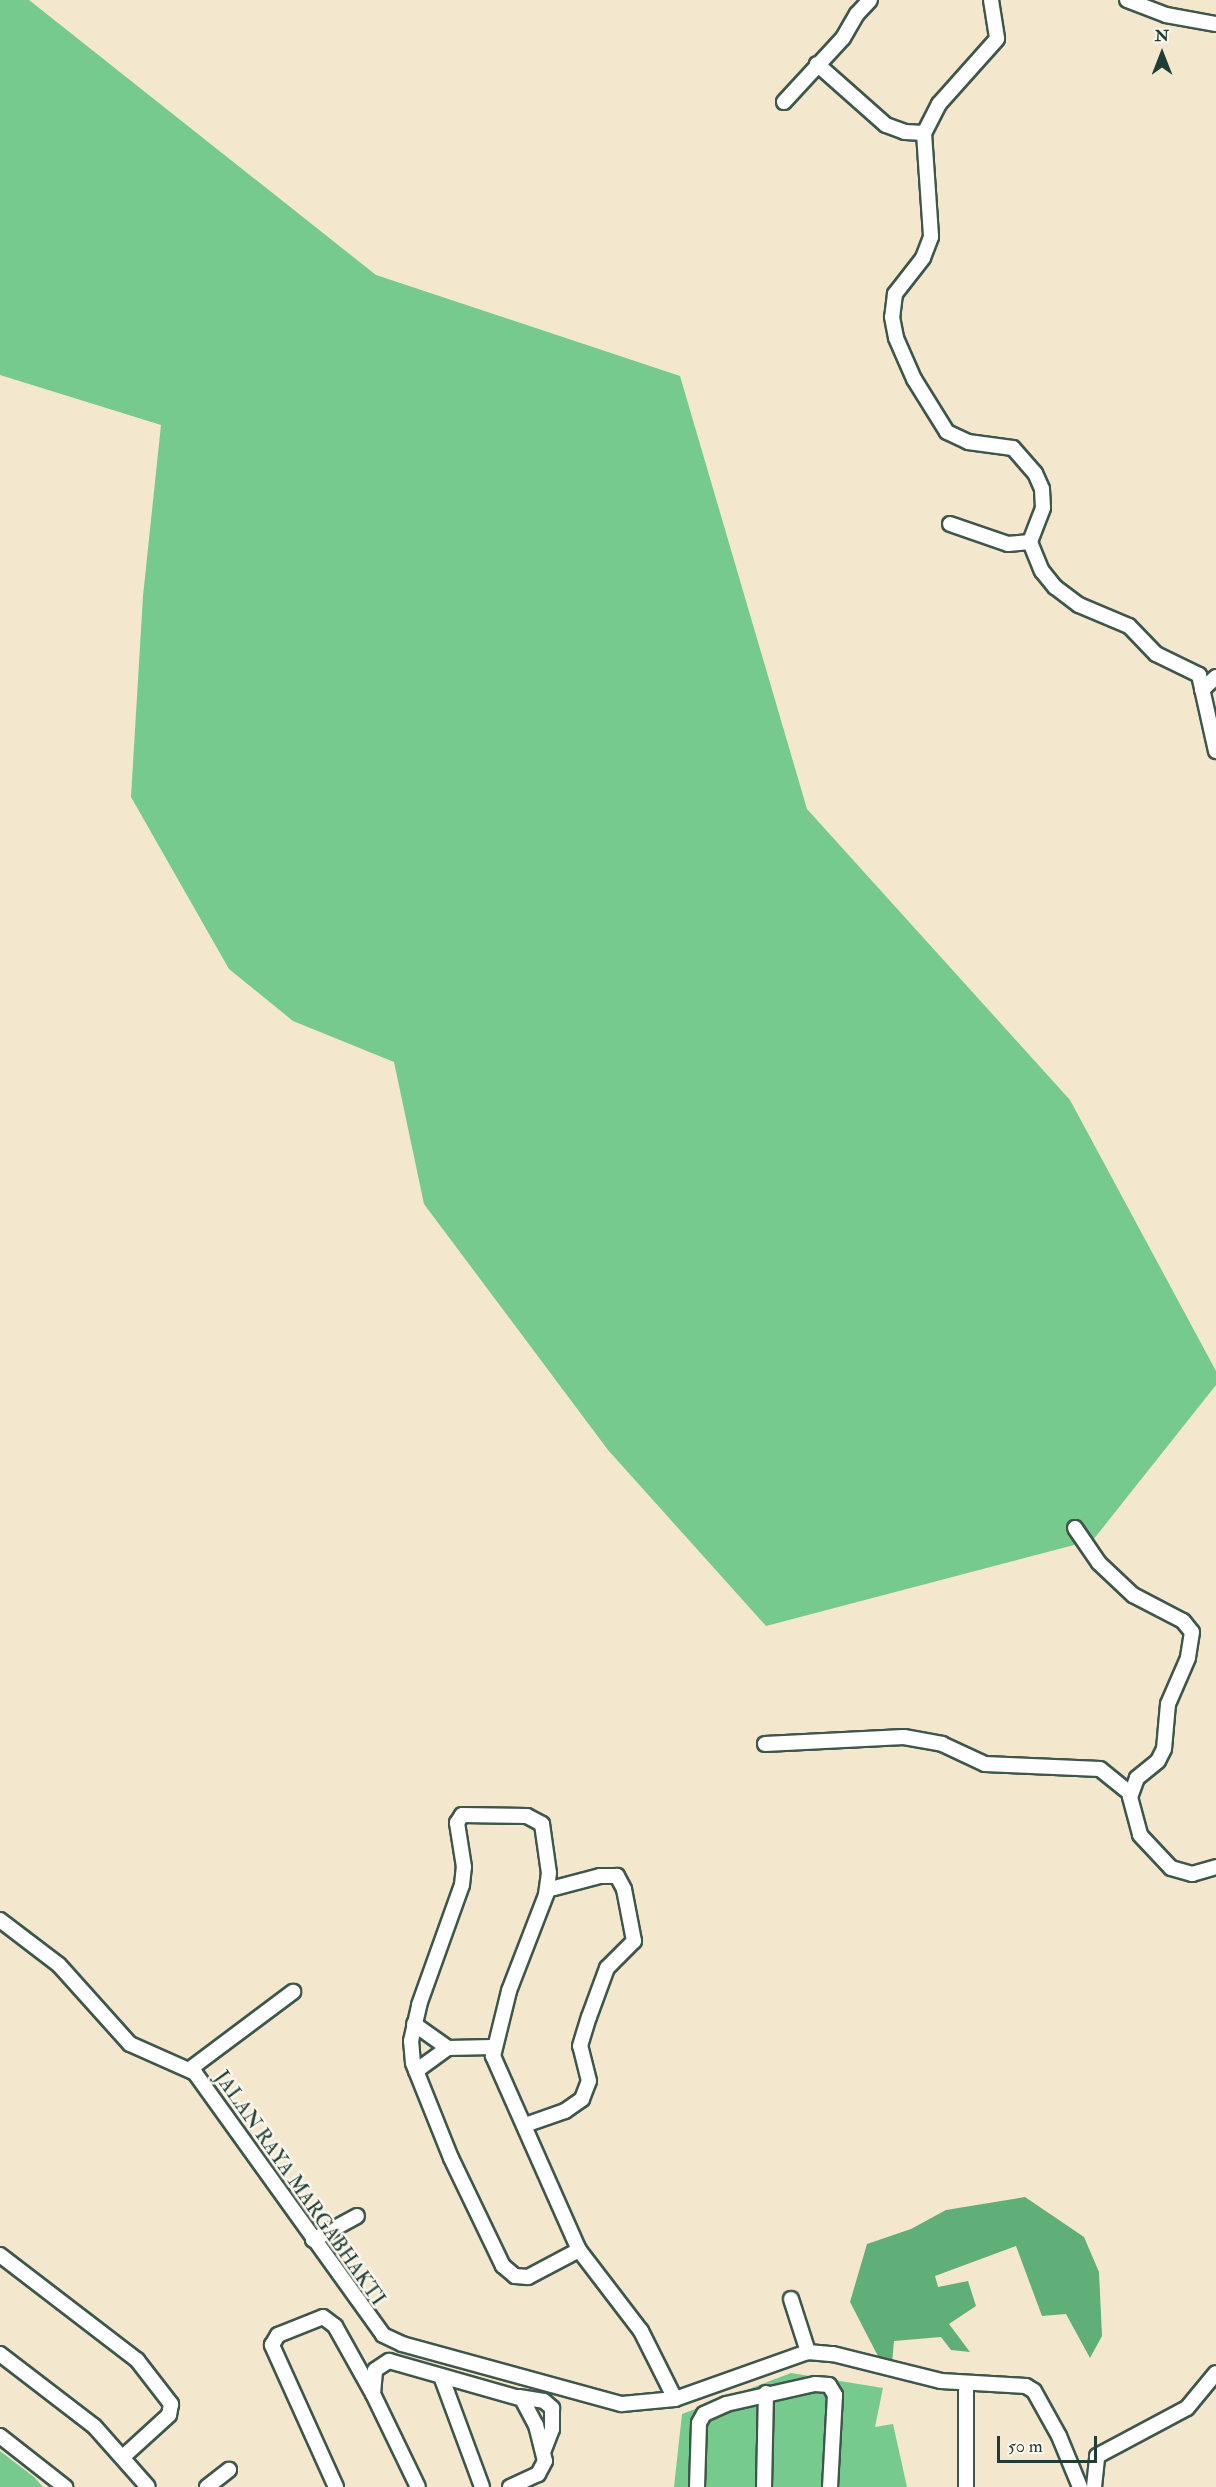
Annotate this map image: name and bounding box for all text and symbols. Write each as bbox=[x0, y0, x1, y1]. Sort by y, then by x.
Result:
north arrow bbox=[1132, 24, 1192, 84]
text: N bbox=[1155, 26, 1169, 46]
street label: JALAN RAYA MARGABHAKTI bbox=[210, 2066, 390, 2310]
scale bar bbox=[1000, 2424, 1100, 2462]
text: 50 m bbox=[1008, 2435, 1043, 2458]

